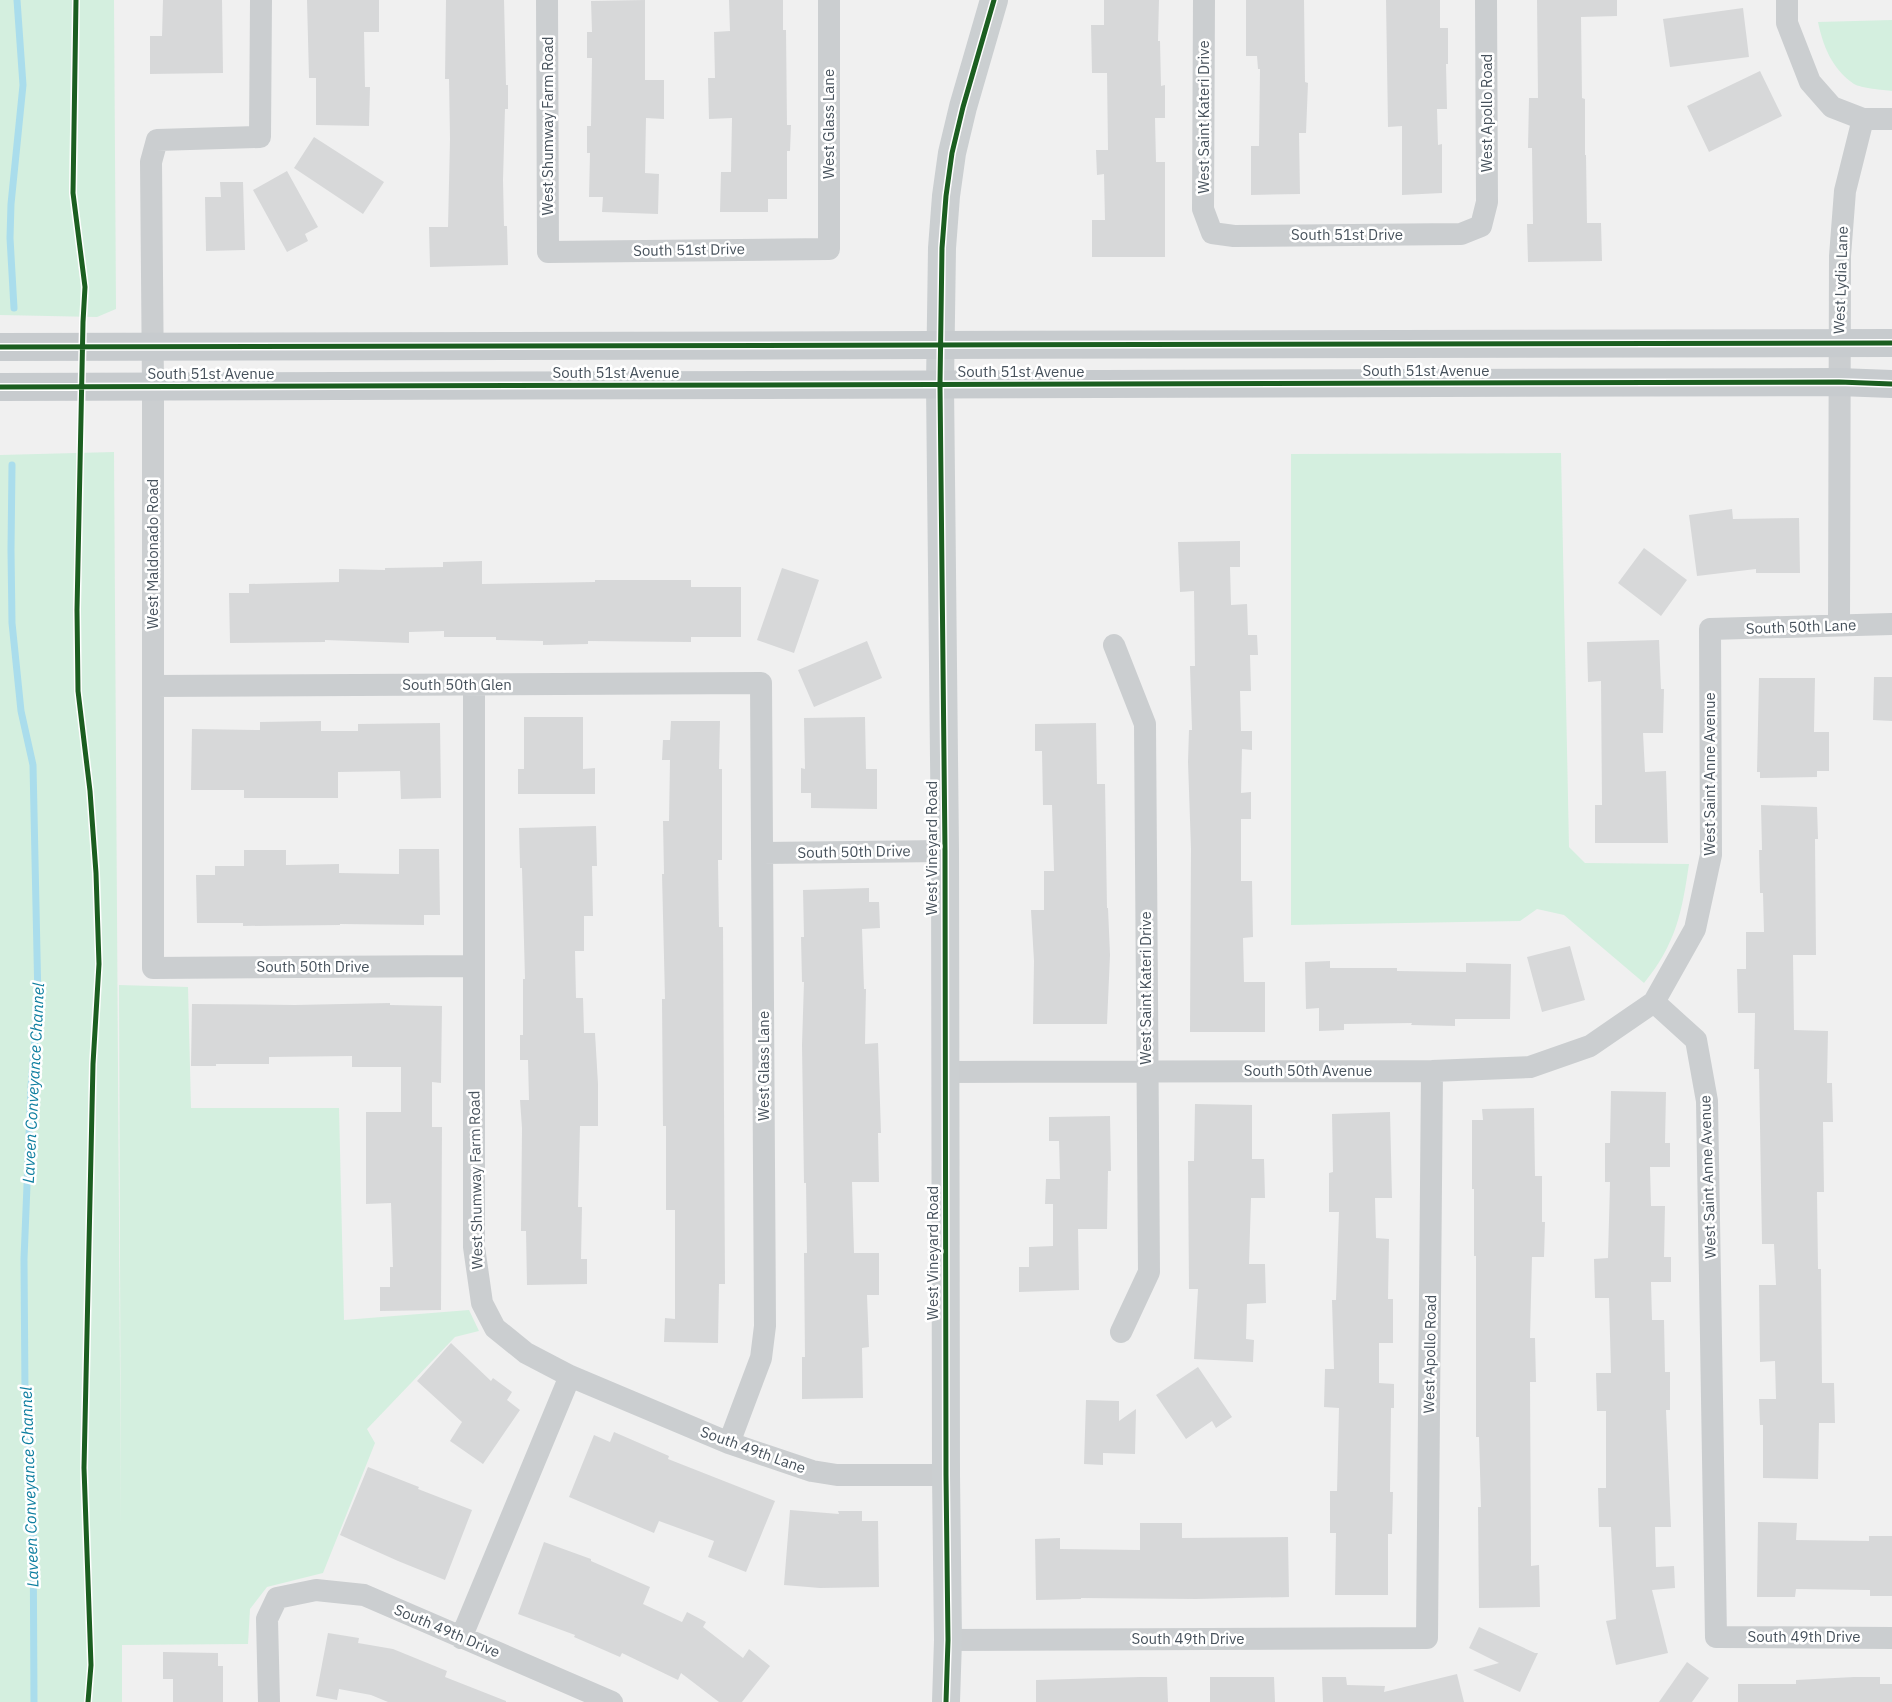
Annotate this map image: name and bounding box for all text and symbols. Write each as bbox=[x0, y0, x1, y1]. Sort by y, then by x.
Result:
street label: West Shumway Farm Road bbox=[538, 37, 557, 215]
street label: West Saint Kateri Drive bbox=[1194, 40, 1213, 194]
street label: West Apollo Road bbox=[1477, 54, 1496, 172]
street label: West Glass Lane bbox=[819, 69, 838, 179]
street label: South 51st Drive bbox=[1291, 225, 1403, 244]
street label: West Lydia Lane bbox=[1829, 226, 1852, 334]
street label: South 51st Drive bbox=[633, 239, 745, 260]
street label: South 51st Avenue bbox=[1362, 361, 1490, 380]
street label: South 51st Avenue bbox=[957, 362, 1085, 381]
street label: South 51st Avenue bbox=[552, 363, 680, 382]
street label: South 51st Avenue bbox=[147, 364, 275, 383]
street label: West Maldonado Road bbox=[143, 479, 162, 629]
street label: South 50th Lane bbox=[1745, 615, 1857, 638]
street label: South 50th Glen bbox=[402, 675, 512, 694]
street label: West Saint Anne Avenue bbox=[1700, 692, 1719, 856]
street label: West Vineyard Road bbox=[922, 781, 941, 915]
street label: South 50th Drive bbox=[797, 841, 911, 862]
street label: West Saint Kateri Drive bbox=[1136, 911, 1155, 1065]
street label: South 50th Drive bbox=[256, 957, 370, 976]
water label: Laveen Conveyance Channel bbox=[18, 982, 48, 1184]
street label: West Glass Lane bbox=[754, 1011, 773, 1121]
street label: South 50th Avenue bbox=[1244, 1061, 1372, 1080]
street label: West Shumway Farm Road bbox=[464, 1090, 487, 1270]
street label: West Saint Anne Avenue bbox=[1695, 1095, 1720, 1259]
street label: West Vineyard Road bbox=[923, 1186, 942, 1320]
street label: West Apollo Road bbox=[1419, 1295, 1440, 1413]
water label: Laveen Conveyance Channel bbox=[15, 1386, 42, 1588]
street label: South 49th Lane bbox=[698, 1422, 808, 1477]
street label: South 49th Drive bbox=[391, 1600, 503, 1661]
street label: South 49th Drive bbox=[1747, 1627, 1861, 1646]
street label: South 49th Drive bbox=[1131, 1629, 1245, 1648]

